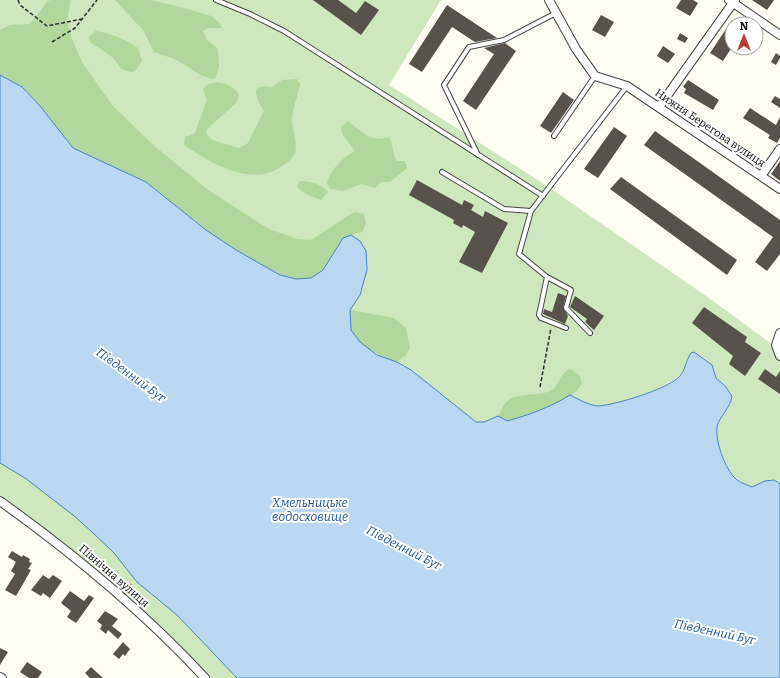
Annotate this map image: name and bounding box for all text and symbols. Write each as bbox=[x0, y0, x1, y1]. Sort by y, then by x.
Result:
north arrow bbox=[724, 16, 764, 56]
text: N bbox=[740, 20, 749, 33]
street label: Нижня Берегова вулиця bbox=[652, 86, 768, 170]
water label: Південний Буг bbox=[94, 345, 169, 405]
water label: Хмельницьке водосховище bbox=[271, 496, 348, 524]
water label: Південний Буг bbox=[364, 523, 444, 573]
street label: Північна вулиця bbox=[76, 542, 152, 610]
water label: Південний Буг bbox=[673, 617, 757, 648]

